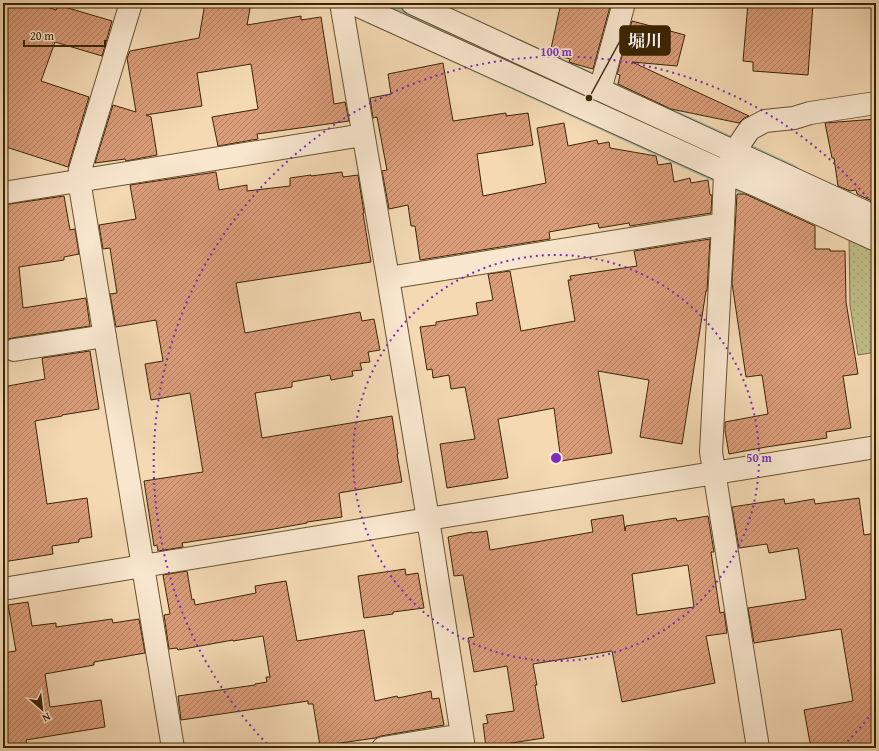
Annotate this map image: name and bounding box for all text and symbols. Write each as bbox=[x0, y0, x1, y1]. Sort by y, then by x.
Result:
scale bar bbox=[24, 22, 105, 48]
callout: 堀川 bbox=[620, 26, 670, 55]
text: 20 m bbox=[30, 27, 54, 44]
text: 堀川 bbox=[628, 28, 662, 53]
text: 100 m bbox=[540, 43, 573, 60]
text: 50 m bbox=[746, 449, 772, 466]
centre of rings bbox=[549, 451, 563, 465]
north arrow bbox=[22, 689, 62, 729]
text: N bbox=[39, 709, 54, 727]

